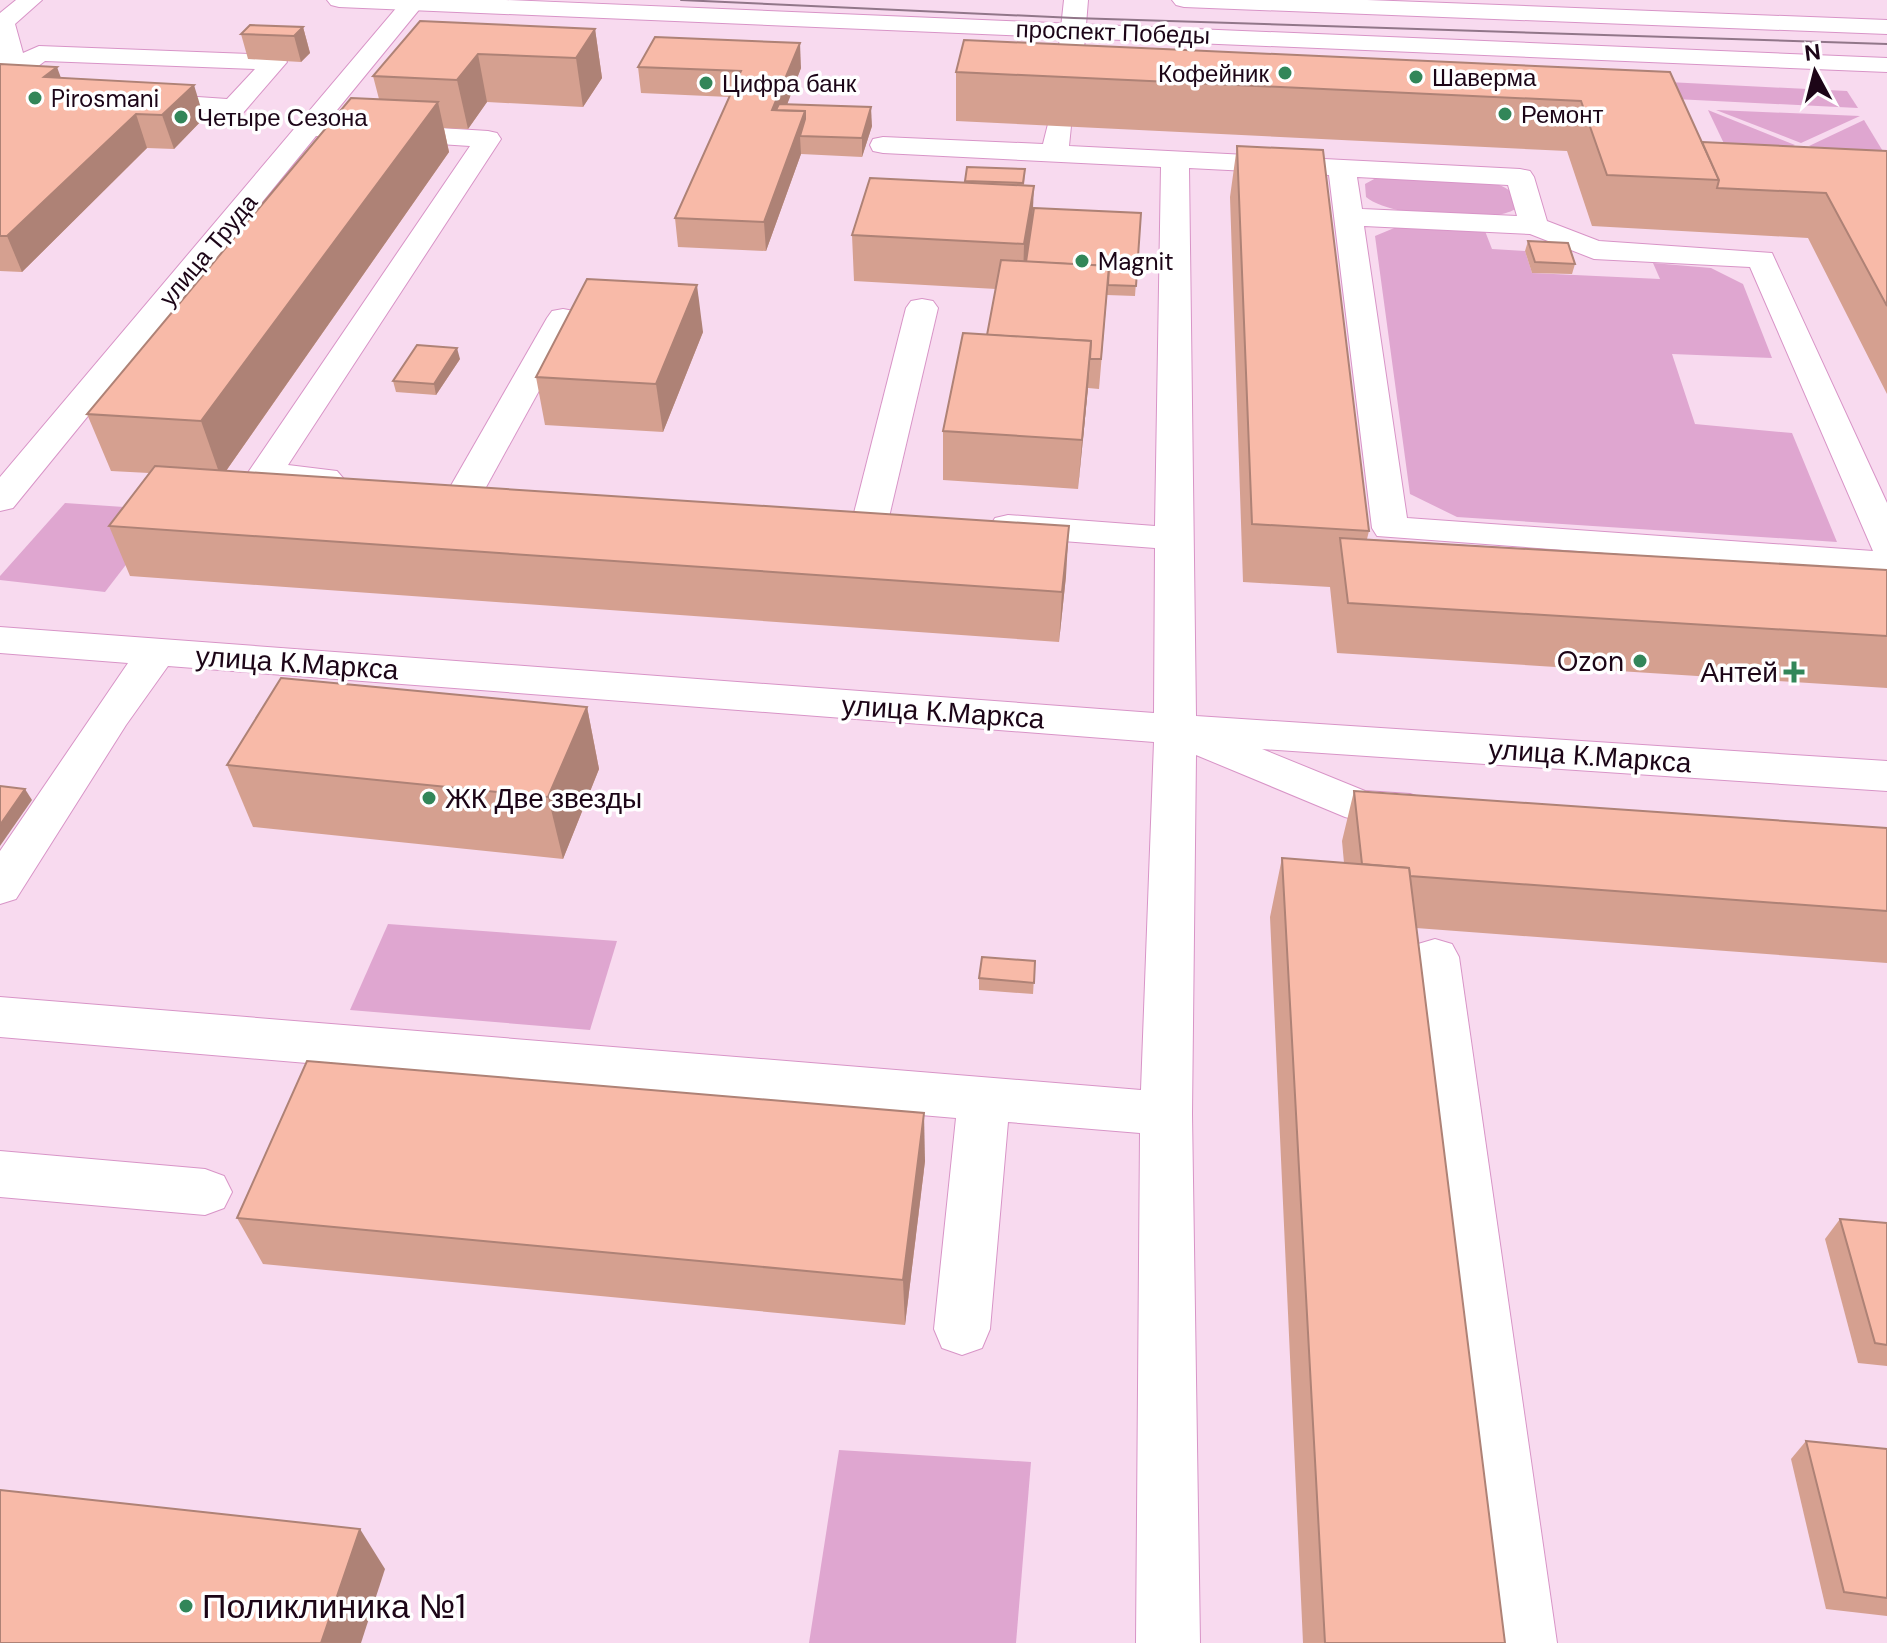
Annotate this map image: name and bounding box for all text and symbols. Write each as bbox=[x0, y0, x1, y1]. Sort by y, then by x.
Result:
street label: проспект Победы bbox=[1015, 13, 1211, 51]
north arrow bbox=[1775, 32, 1855, 112]
text: N bbox=[1803, 37, 1822, 68]
place label: Кофейник bbox=[1158, 58, 1269, 89]
place label: Шаверма bbox=[1432, 62, 1537, 93]
marker: Кофейник bbox=[1276, 64, 1294, 82]
place label: Цифра банк bbox=[722, 68, 857, 99]
marker: Шаверма bbox=[1407, 68, 1425, 86]
marker: Цифра банк bbox=[697, 74, 715, 92]
place label: Pirosmani bbox=[51, 83, 159, 114]
marker: Pirosmani bbox=[26, 89, 44, 107]
place label: Ремонт bbox=[1521, 99, 1603, 130]
place label: Четыре Сезона bbox=[197, 102, 368, 133]
marker: Ремонт bbox=[1496, 105, 1514, 123]
marker: Четыре Сезона bbox=[172, 108, 190, 126]
street label: улица Труда bbox=[152, 187, 264, 313]
place label: Magnit bbox=[1098, 246, 1174, 277]
marker: Magnit bbox=[1073, 252, 1091, 270]
street label: улица К.Маркса bbox=[194, 637, 400, 689]
place label: Ozon bbox=[1557, 643, 1624, 680]
marker: Ozon bbox=[1631, 652, 1649, 670]
place label: Антей bbox=[1700, 654, 1778, 691]
marker: Антей bbox=[1785, 663, 1803, 681]
street label: улица К.Маркса bbox=[840, 686, 1046, 738]
street label: улица К.Маркса bbox=[1487, 730, 1693, 782]
place label: ЖК Две звезды bbox=[445, 780, 642, 817]
marker: ЖК Две звезды bbox=[420, 789, 438, 807]
place label: Поликлиника №1 bbox=[202, 1584, 466, 1629]
marker: Поликлиника №1 bbox=[177, 1597, 195, 1615]

